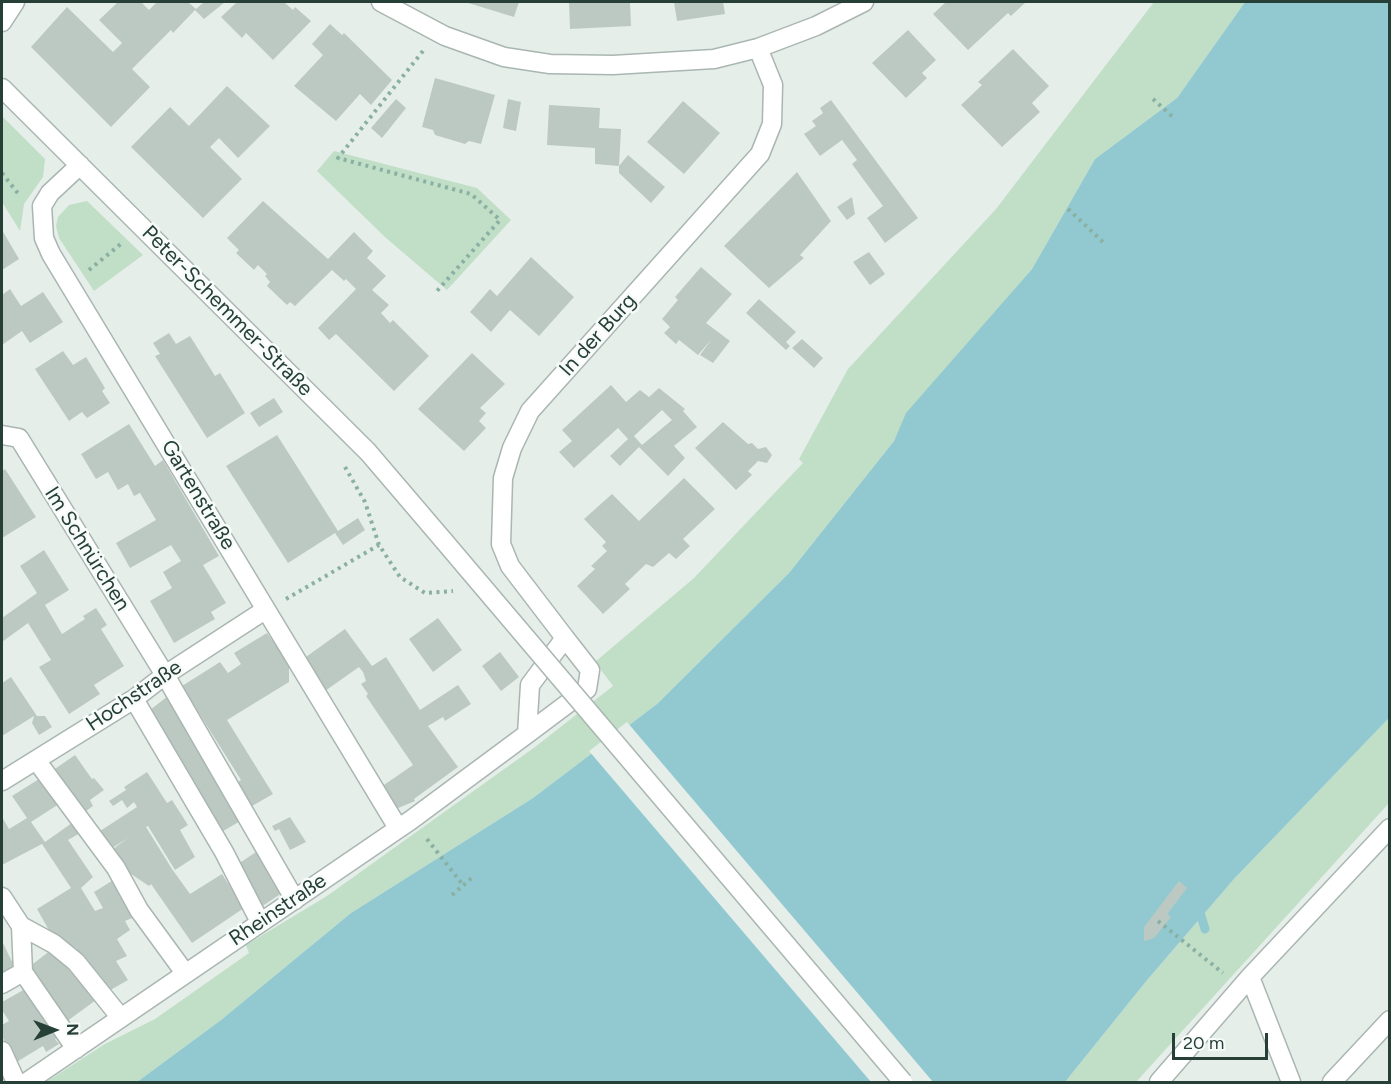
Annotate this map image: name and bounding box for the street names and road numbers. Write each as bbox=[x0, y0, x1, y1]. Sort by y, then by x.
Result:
street label: Peter-Schemmer-Straße bbox=[136, 220, 318, 402]
street label: In der Burg bbox=[554, 288, 642, 382]
street label: Gartenstraße bbox=[155, 436, 241, 554]
street label: Im Schnürchen bbox=[39, 482, 135, 616]
street label: Hochstraße bbox=[81, 655, 187, 737]
street label: Rheinstraße bbox=[225, 868, 331, 952]

